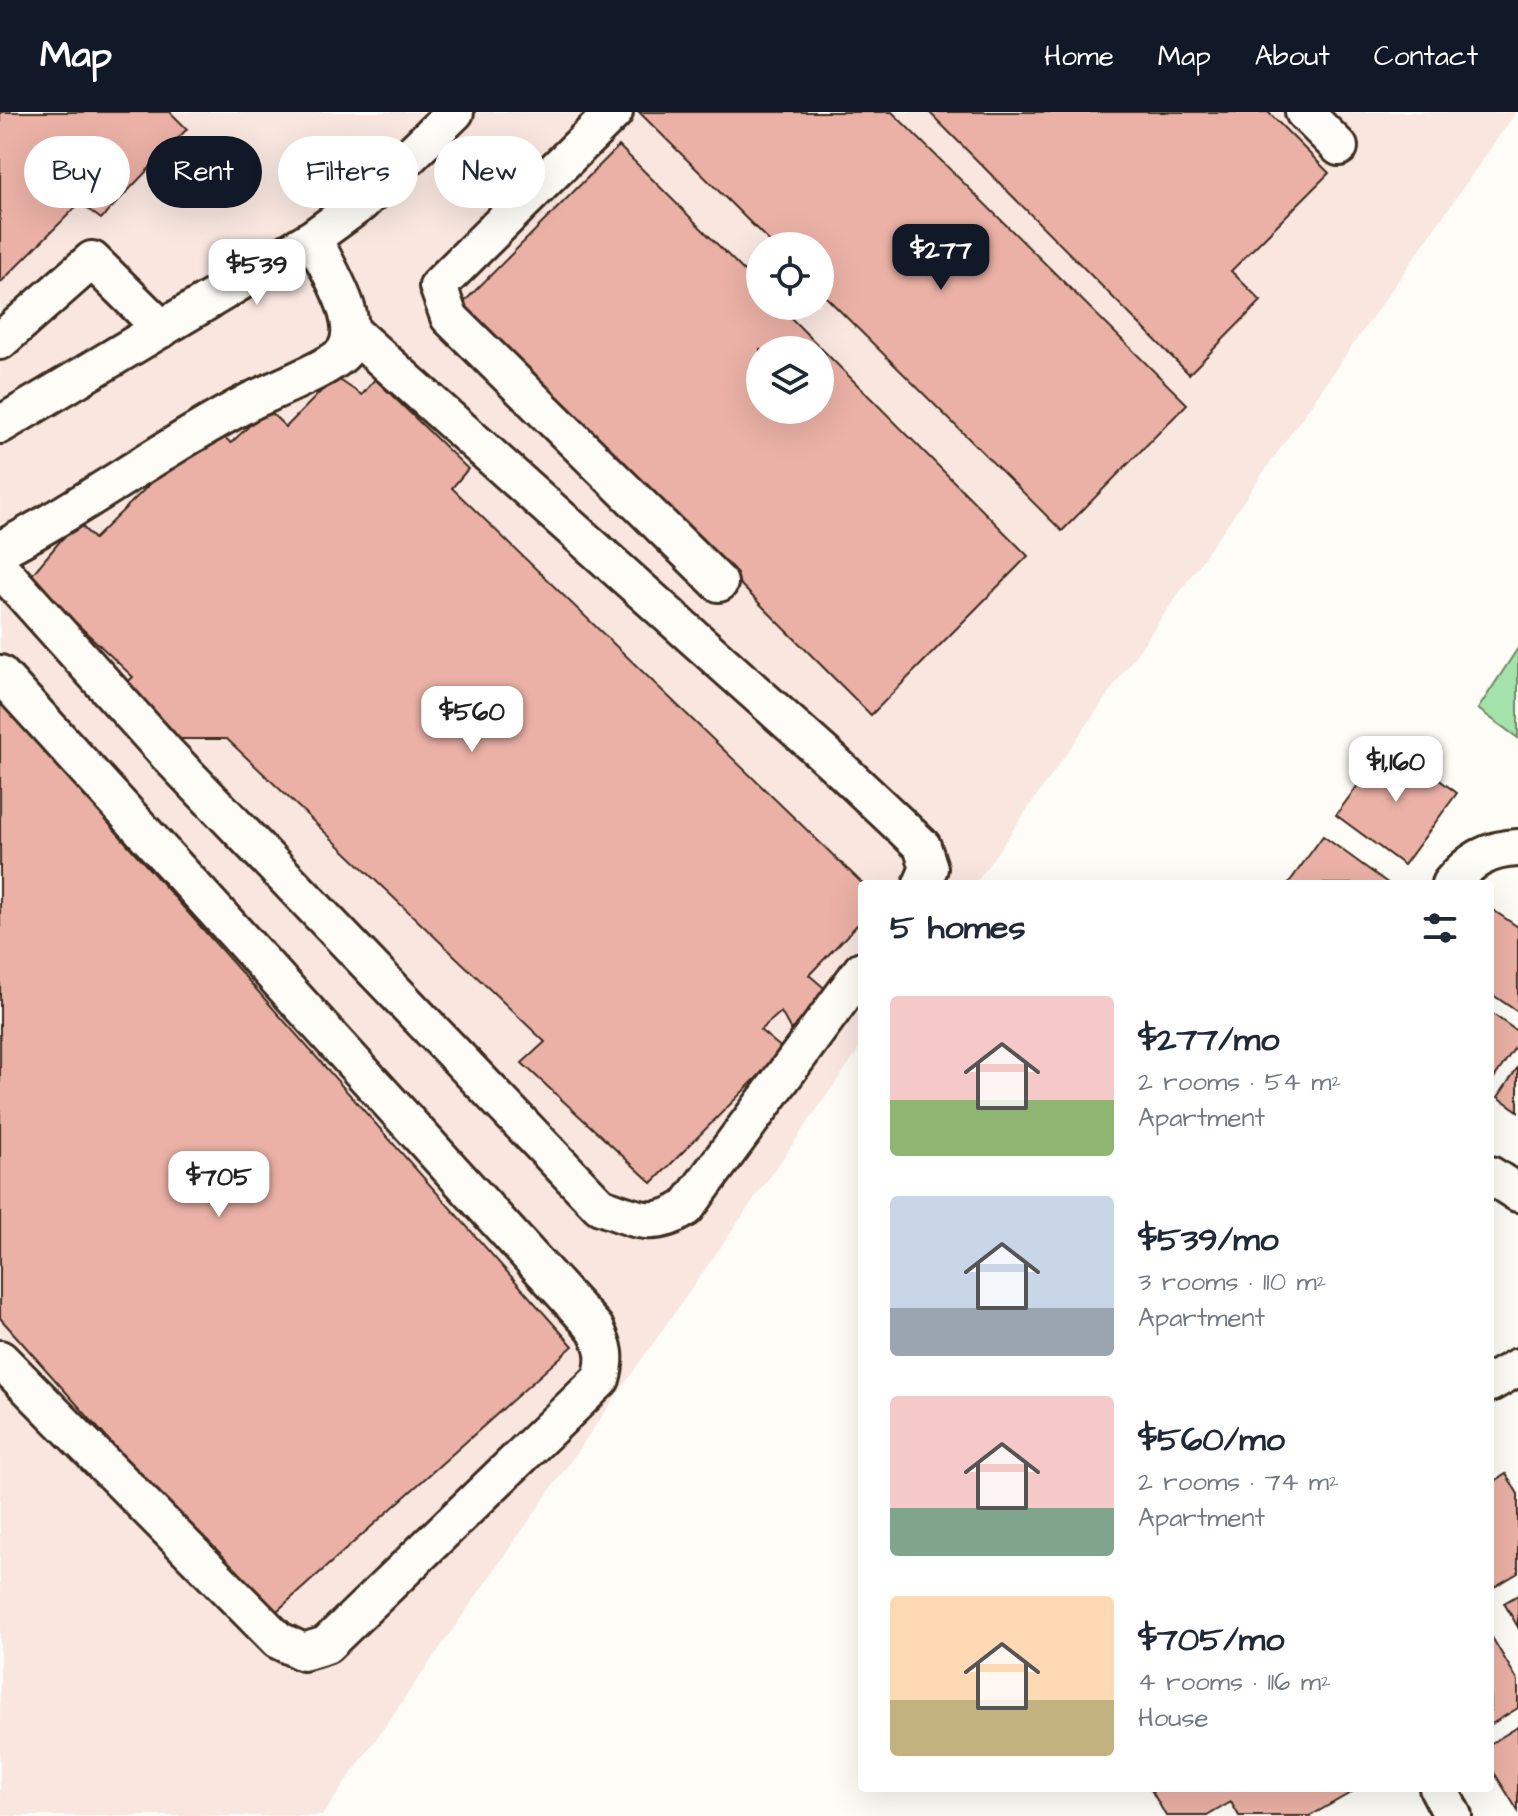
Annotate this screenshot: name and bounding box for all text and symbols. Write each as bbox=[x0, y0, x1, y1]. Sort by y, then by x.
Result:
text: Map bbox=[40, 30, 112, 82]
text: Home bbox=[1044, 37, 1114, 76]
text: Map bbox=[1158, 37, 1211, 76]
text: About bbox=[1255, 37, 1330, 76]
text: Contact bbox=[1374, 37, 1478, 76]
chip: Buy bbox=[24, 136, 130, 208]
chip: Rent bbox=[146, 136, 262, 208]
chip: Filters bbox=[278, 136, 418, 208]
chip: New bbox=[434, 136, 545, 208]
pin: $277 bbox=[894, 224, 988, 292]
map controls bbox=[746, 232, 834, 424]
button: locate bbox=[746, 232, 834, 320]
text: $277 bbox=[910, 232, 972, 268]
pin: $539 bbox=[210, 239, 304, 307]
text: $539 bbox=[227, 247, 287, 283]
button: layers bbox=[746, 336, 834, 424]
pin: $560 bbox=[425, 686, 519, 754]
text: $560 bbox=[439, 694, 505, 730]
pin: $1,160 bbox=[1331, 736, 1461, 804]
text: $1,160 bbox=[1367, 744, 1425, 780]
text: 5 homes bbox=[890, 904, 1026, 952]
icon: filters bbox=[1418, 906, 1462, 950]
text: $277/mo bbox=[1138, 1016, 1279, 1064]
icon: home bbox=[954, 1028, 1050, 1124]
text: 2 rooms · 54 m² bbox=[1138, 1064, 1341, 1100]
text: Apartment bbox=[1138, 1100, 1265, 1136]
pin: $705 bbox=[172, 1151, 266, 1219]
text: $705 bbox=[186, 1159, 252, 1195]
text: $539/mo bbox=[1138, 1216, 1279, 1264]
icon: home bbox=[954, 1228, 1050, 1324]
text: 3 rooms · 110 m² bbox=[1138, 1264, 1326, 1300]
text: Apartment bbox=[1138, 1300, 1265, 1336]
text: $560/mo bbox=[1138, 1416, 1285, 1464]
icon: home bbox=[954, 1428, 1050, 1524]
text: 2 rooms · 74 m² bbox=[1138, 1464, 1339, 1500]
text: Apartment bbox=[1138, 1500, 1265, 1536]
text: $705/mo bbox=[1138, 1616, 1284, 1664]
icon: home bbox=[954, 1628, 1050, 1724]
text: 4 rooms · 116 m² bbox=[1138, 1664, 1331, 1700]
text: House bbox=[1138, 1700, 1209, 1736]

